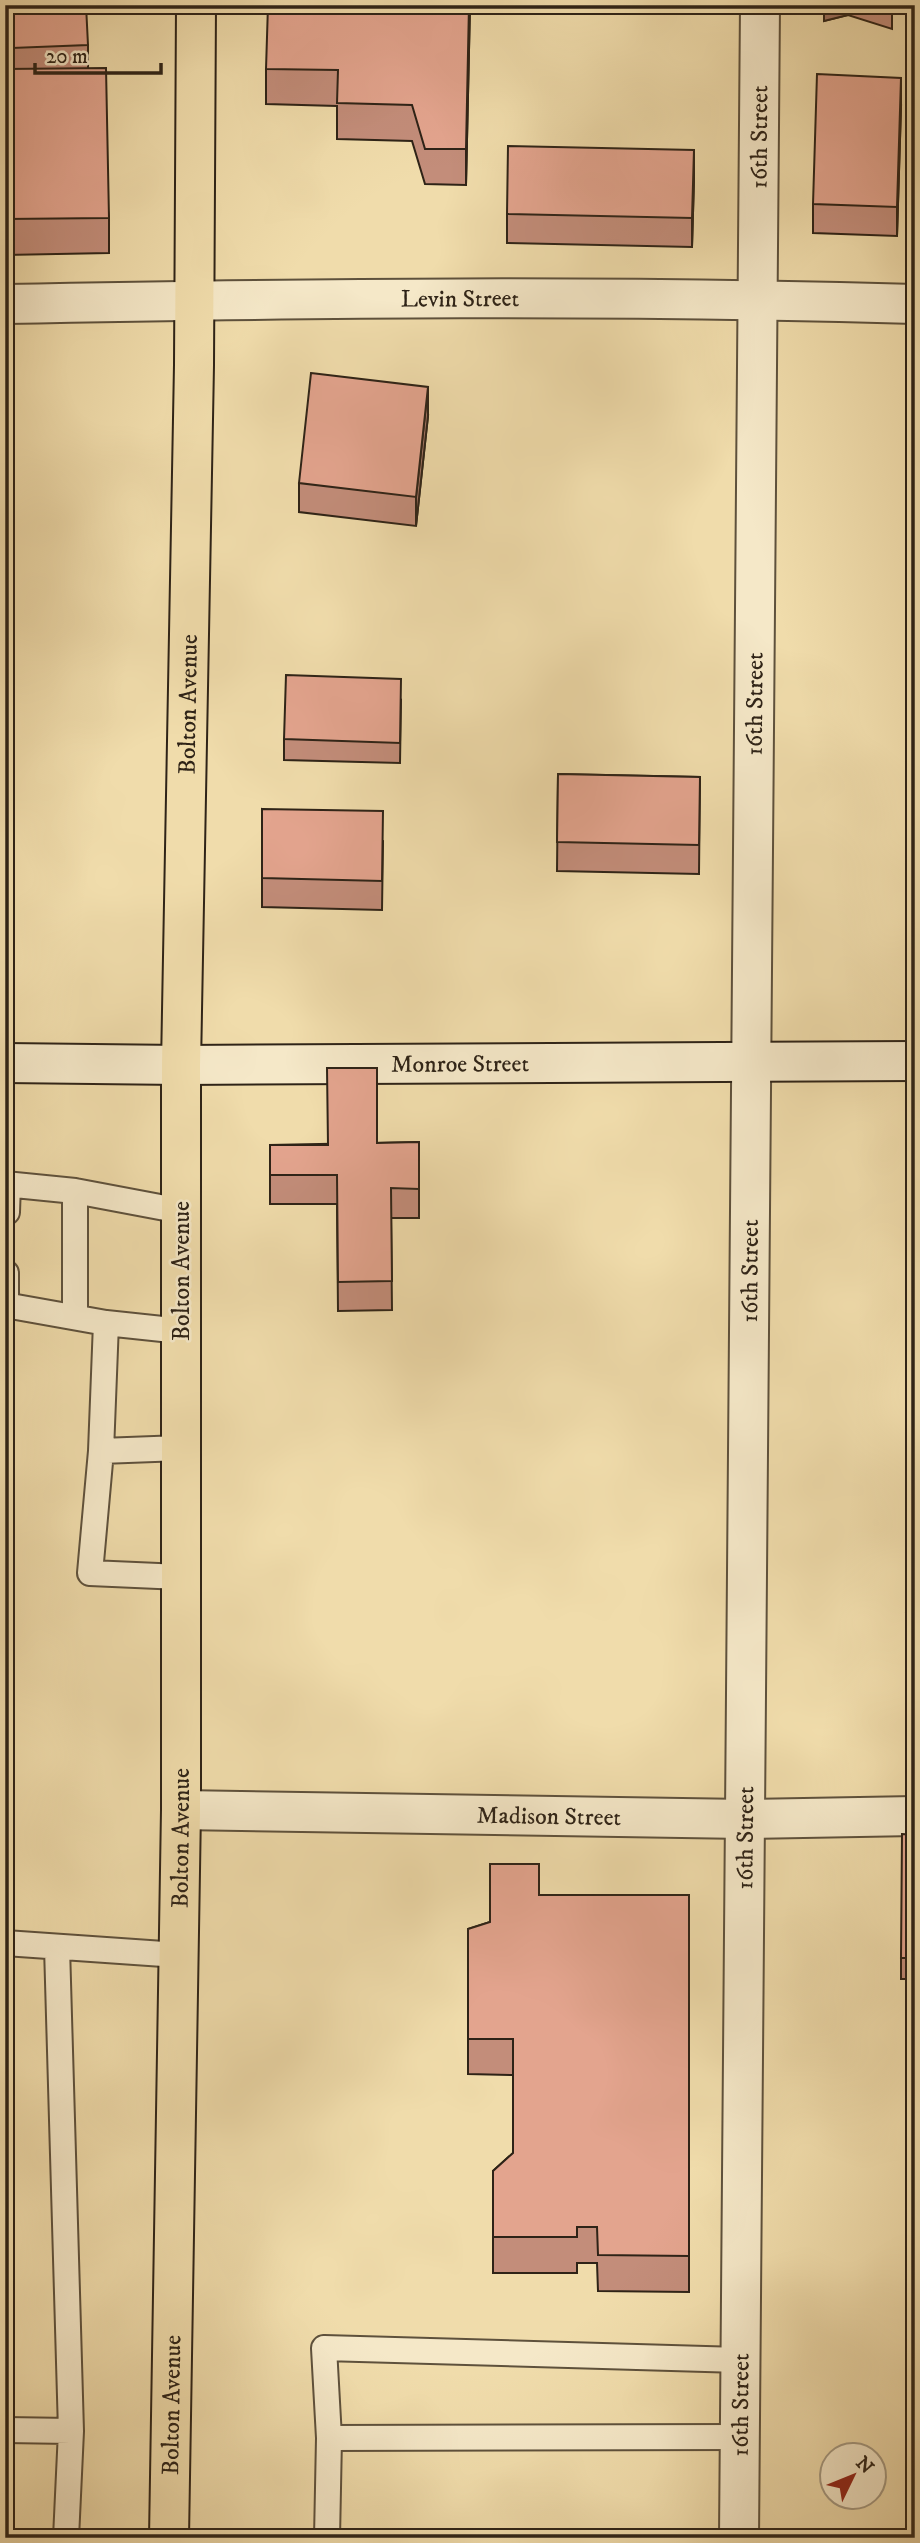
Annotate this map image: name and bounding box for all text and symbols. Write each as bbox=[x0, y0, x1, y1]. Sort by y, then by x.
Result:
scale bar bbox=[35, 32, 161, 76]
text: 20 m bbox=[46, 44, 88, 70]
street label: 16th Street bbox=[744, 85, 775, 189]
street label: Levin Street bbox=[401, 284, 520, 315]
street label: Bolton Avenue bbox=[172, 634, 205, 775]
street label: 16th Street bbox=[740, 652, 771, 756]
street label: Monroe Street bbox=[391, 1049, 530, 1080]
street label: Bolton Avenue bbox=[167, 1201, 197, 1341]
street label: 16th Street bbox=[735, 1219, 766, 1323]
street label: Bolton Avenue bbox=[165, 1768, 197, 1908]
street label: 16th Street bbox=[730, 1786, 761, 1890]
street label: Madison Street bbox=[476, 1801, 622, 1833]
street label: Bolton Avenue bbox=[156, 2335, 188, 2475]
street label: 16th Street bbox=[726, 2353, 757, 2457]
north arrow bbox=[818, 2442, 888, 2512]
text: N bbox=[851, 2452, 878, 2479]

